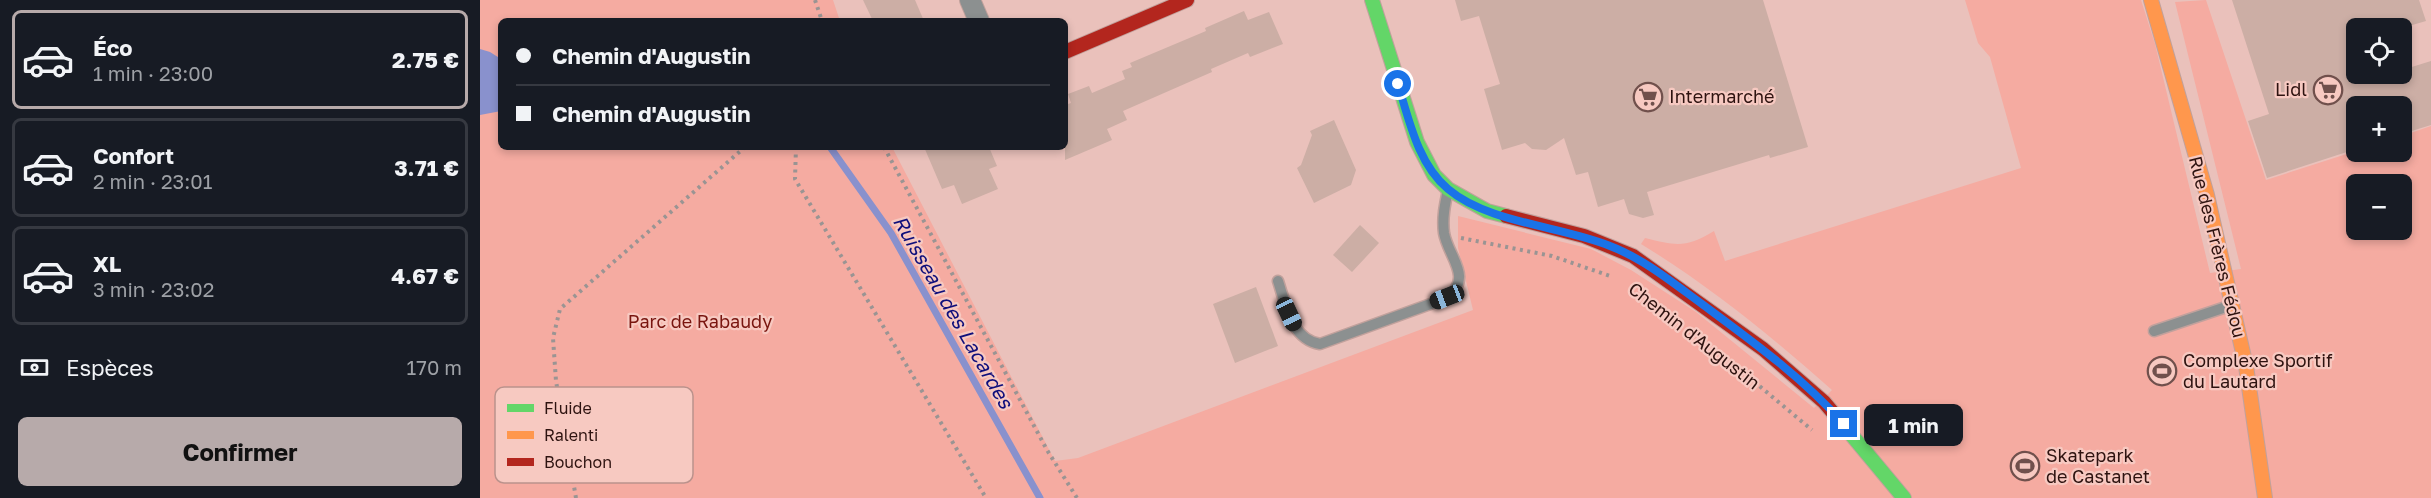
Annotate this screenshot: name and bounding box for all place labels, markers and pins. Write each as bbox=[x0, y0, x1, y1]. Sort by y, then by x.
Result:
supermarket icon: Lidl bbox=[2312, 74, 2344, 106]
place label: Lidl bbox=[2275, 78, 2307, 100]
supermarket icon: Intermarché bbox=[1632, 81, 1664, 113]
place label: Intermarché bbox=[1669, 85, 1774, 107]
place label: Complexe Sportif du Lautard bbox=[2183, 349, 2333, 392]
sports icon: Complexe Sportif du Lautard bbox=[2146, 355, 2178, 387]
place label: Skatepark de Castanet bbox=[2046, 444, 2150, 487]
sports icon: Skatepark de Castanet bbox=[2009, 450, 2041, 482]

